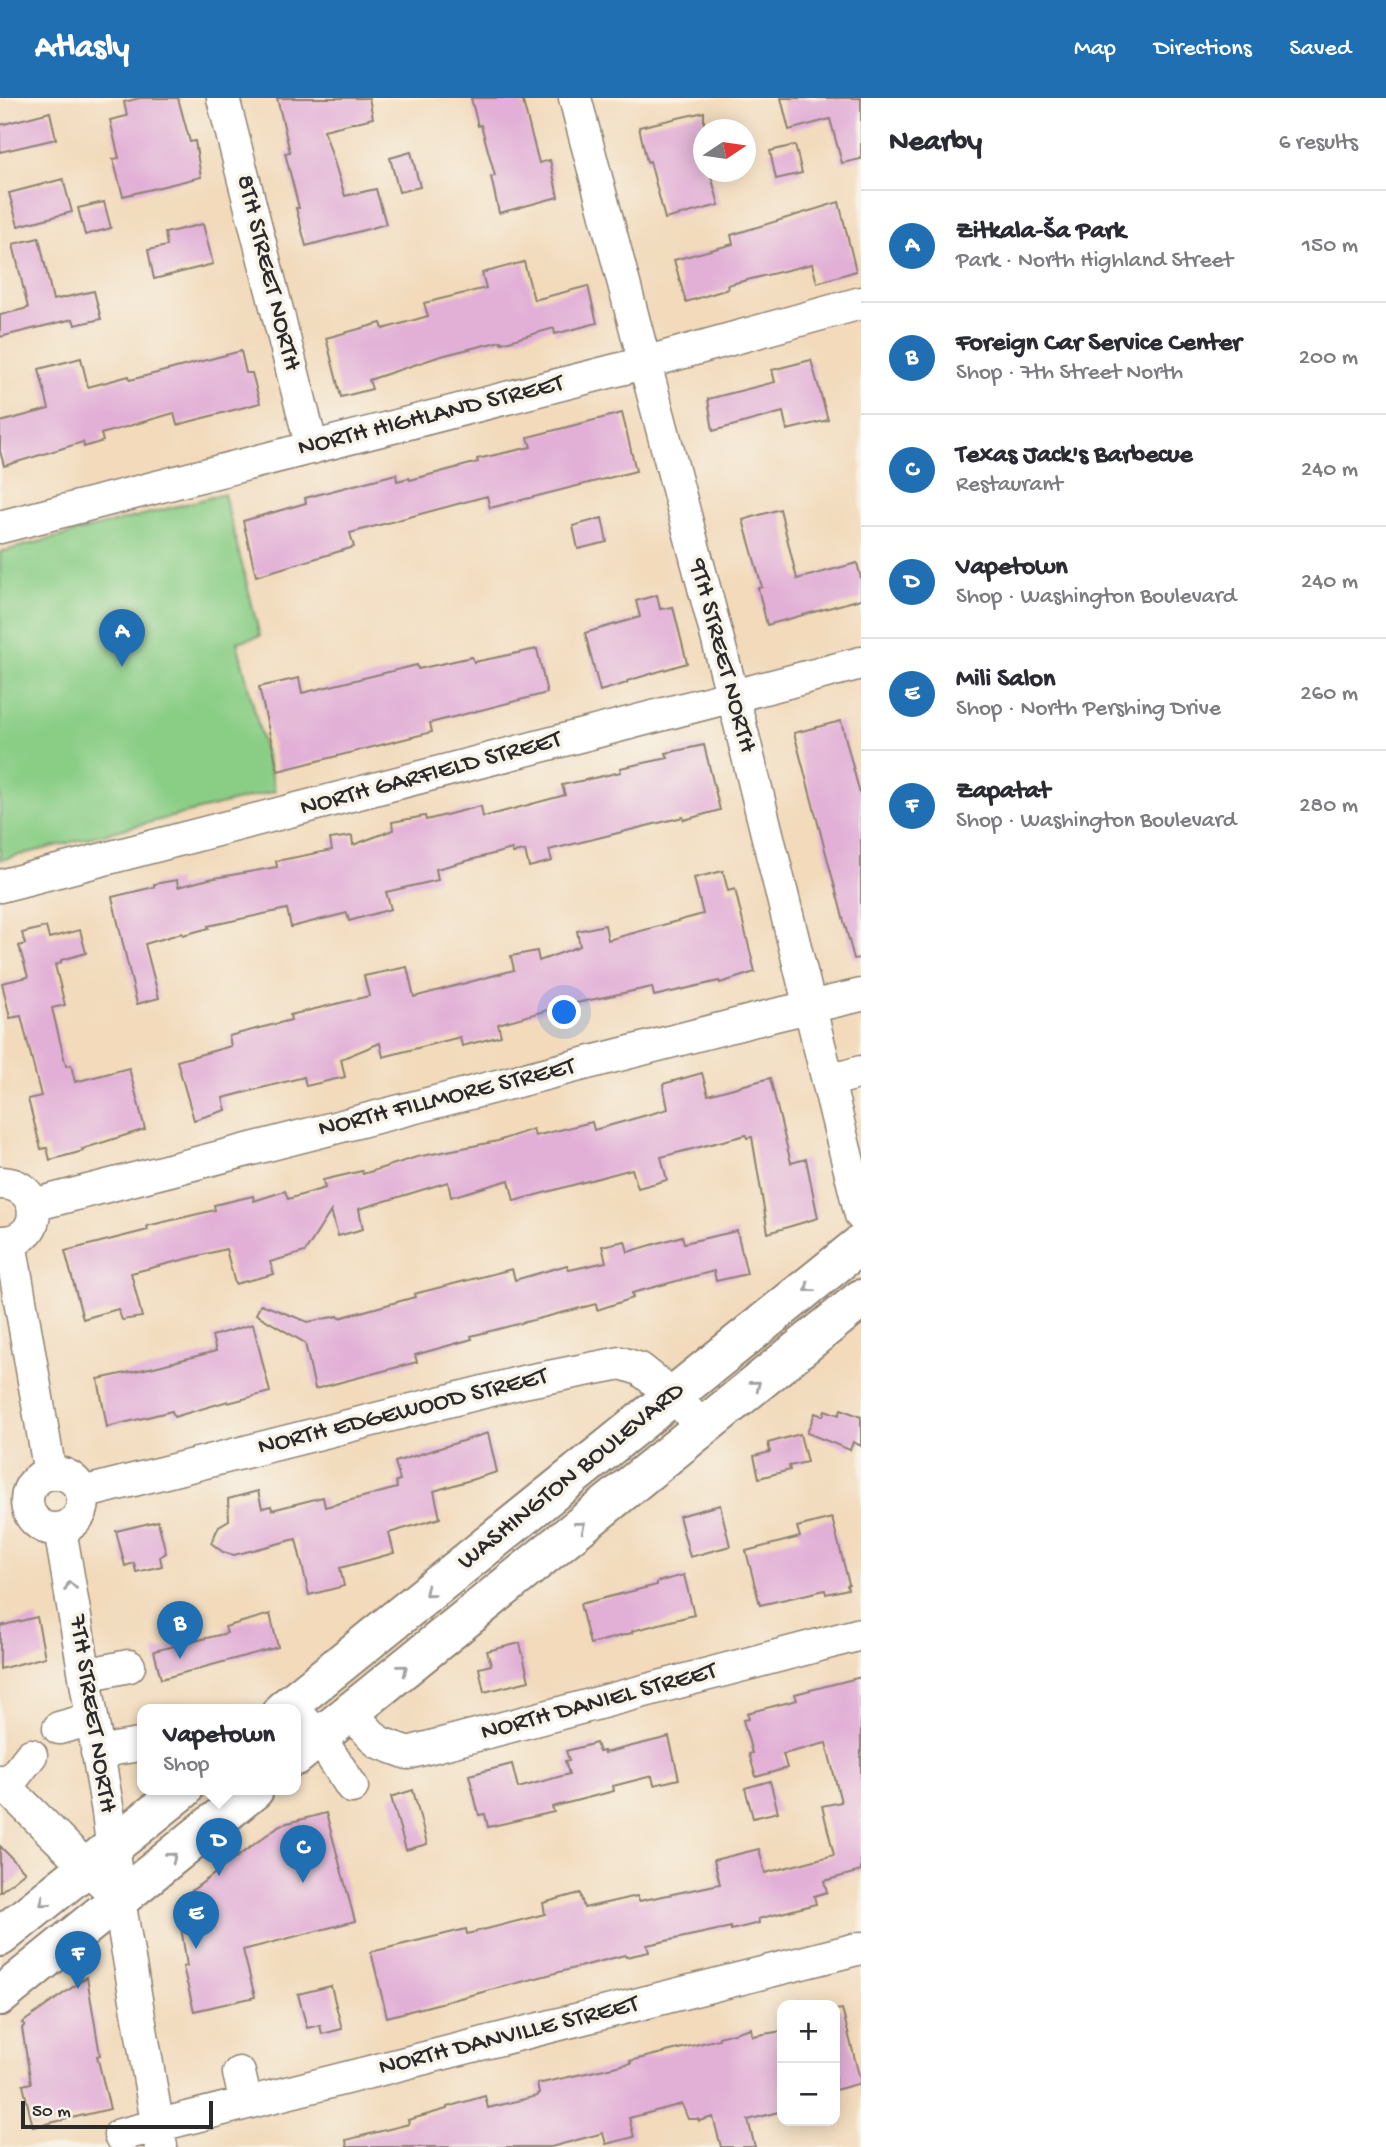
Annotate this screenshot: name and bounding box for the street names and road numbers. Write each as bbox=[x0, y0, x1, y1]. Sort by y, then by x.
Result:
street label: 8TH STREET NORTH bbox=[228, 172, 306, 374]
street label: NORTH HIGHLAND STREET bbox=[295, 369, 568, 465]
street label: 9TH STREET NORTH bbox=[680, 555, 762, 756]
street label: NORTH GARFIELD STREET bbox=[297, 725, 566, 825]
street label: NORTH FILLMORE STREET bbox=[315, 1052, 580, 1146]
street label: NORTH EDGEWOOD STREET bbox=[255, 1362, 552, 1464]
street label: WASHINGTON BOULEVARD bbox=[452, 1376, 692, 1578]
street label: 7TH STREET NORTH bbox=[60, 1612, 122, 1815]
street label: NORTH DANIEL STREET bbox=[478, 1656, 721, 1749]
street label: NORTH DANVILLE STREET bbox=[376, 1989, 643, 2084]

